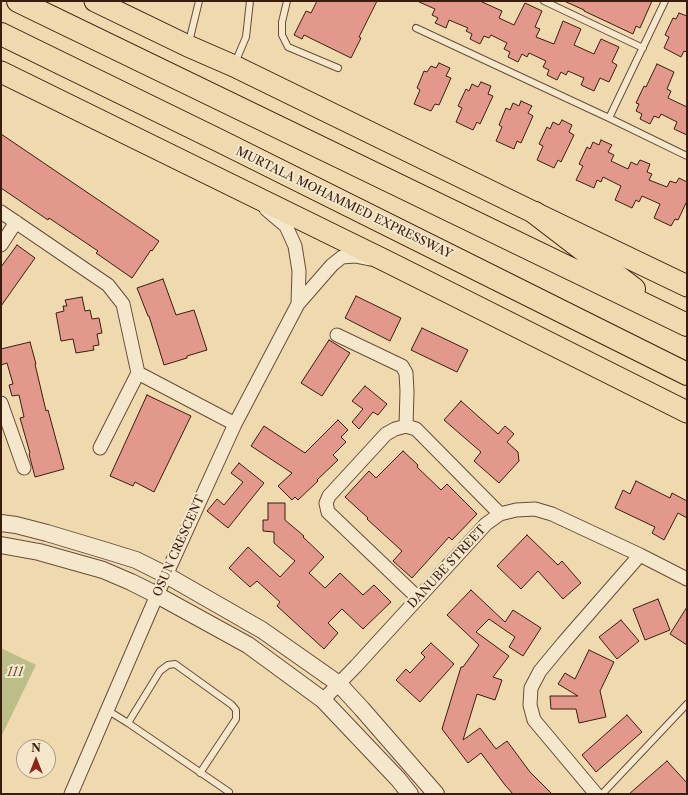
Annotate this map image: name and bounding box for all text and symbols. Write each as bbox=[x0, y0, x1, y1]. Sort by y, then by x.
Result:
street label: MURTALA MOHAMMED EXPRESSWAY bbox=[233, 144, 455, 262]
street label: OSUN CRESCENT bbox=[150, 493, 208, 599]
street label: DANUBE STREET bbox=[405, 523, 489, 611]
park label: 111 bbox=[7, 666, 23, 680]
north arrow bbox=[16, 739, 56, 779]
text: N bbox=[31, 741, 41, 755]

